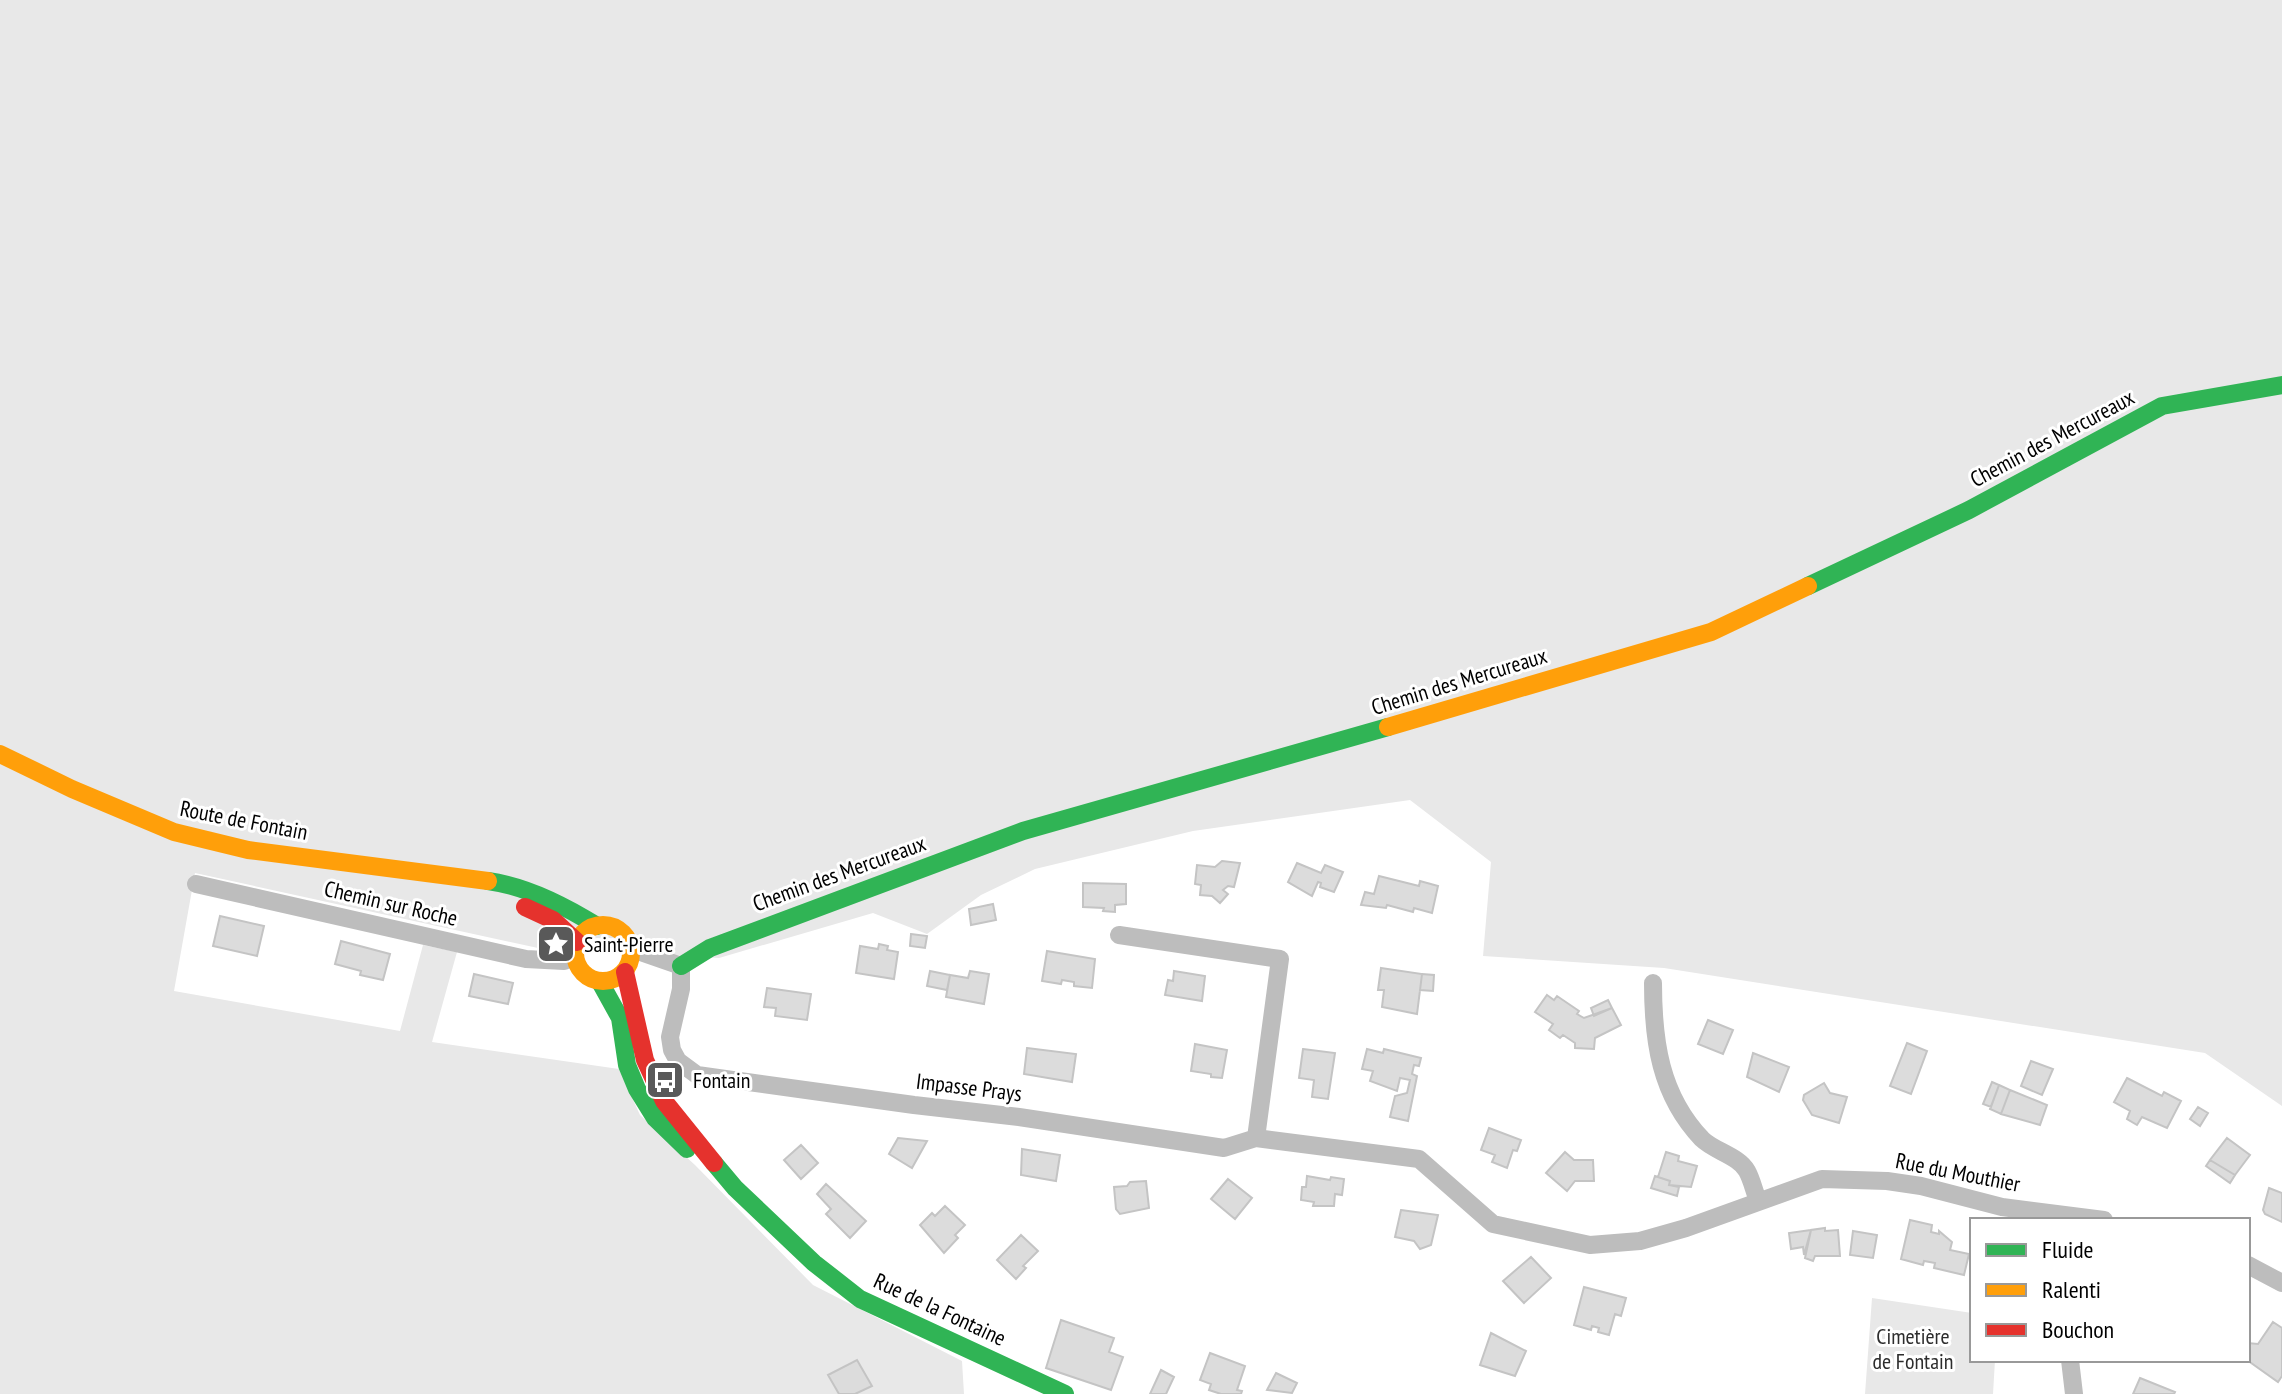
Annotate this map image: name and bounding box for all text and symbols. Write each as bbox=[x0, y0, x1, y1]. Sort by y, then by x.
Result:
street label: Chemin des Mercureaux bbox=[1965, 383, 2139, 493]
street label: Chemin des Mercureaux bbox=[1368, 641, 1550, 721]
street label: Route de Fontain bbox=[178, 794, 310, 846]
street label: Chemin des Mercureaux bbox=[749, 829, 929, 917]
street label: Chemin sur Roche bbox=[322, 874, 460, 932]
place icon: Saint-Pierre bbox=[535, 923, 577, 965]
place label: Saint-Pierre bbox=[584, 930, 674, 958]
bus stop icon: Fontain bbox=[644, 1059, 686, 1101]
place label: Fontain bbox=[693, 1066, 751, 1094]
street label: Impasse Prays bbox=[915, 1067, 1023, 1107]
street label: Rue du Mouthier bbox=[1893, 1146, 2023, 1198]
legend bbox=[1970, 1218, 2250, 1362]
text: Fluide bbox=[2042, 1234, 2093, 1265]
street label: Rue de la Fontaine bbox=[870, 1266, 1010, 1352]
text: Ralenti bbox=[2042, 1274, 2101, 1305]
text: Bouchon bbox=[2042, 1314, 2114, 1345]
park label: Cimetière de Fontain bbox=[1873, 1322, 1953, 1375]

